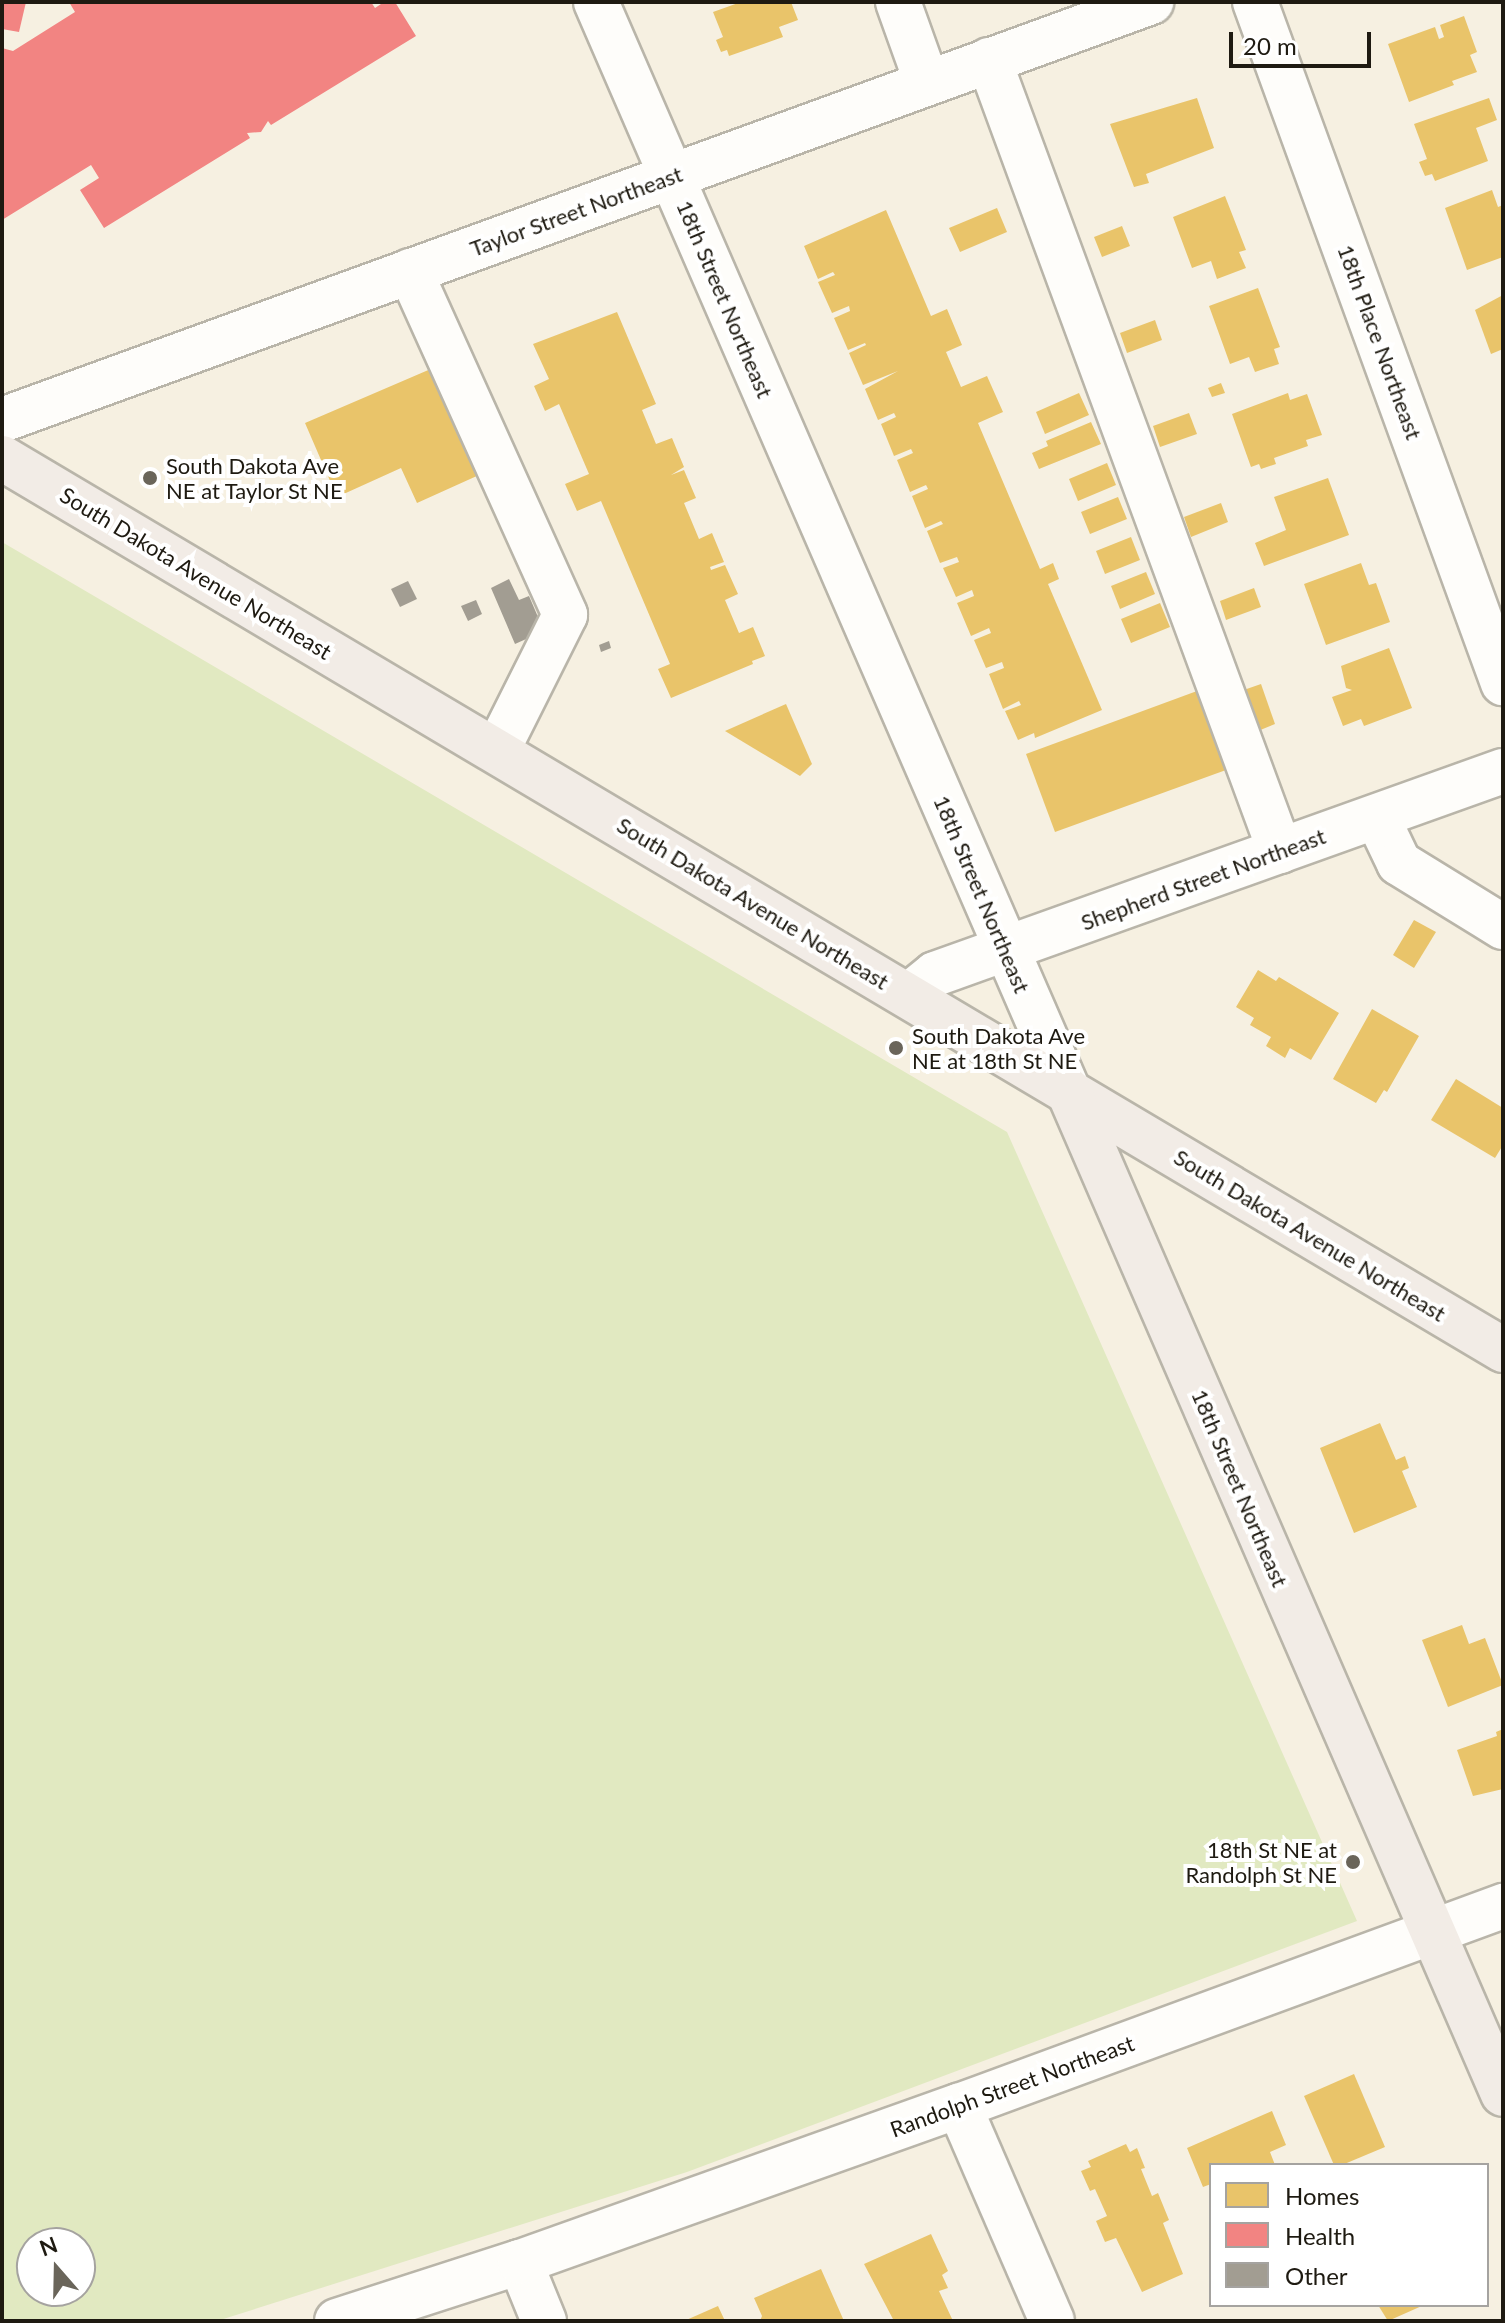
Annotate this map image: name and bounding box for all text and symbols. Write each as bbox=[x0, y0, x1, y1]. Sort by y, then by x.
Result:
scale bar bbox=[1233, 16, 1375, 66]
text: 20 m bbox=[1243, 31, 1297, 60]
street label: Taylor Street Northeast bbox=[466, 160, 686, 262]
street label: 18th Street Northeast bbox=[671, 196, 779, 402]
street label: 18th Place Northeast bbox=[1333, 241, 1427, 443]
place label: South Dakota Ave NE at Taylor St NE bbox=[166, 452, 344, 504]
marker: South Dakota Ave NE at Taylor St NE bbox=[141, 469, 159, 487]
street label: South Dakota Avenue Northeast bbox=[55, 481, 337, 665]
street label: 18th Street Northeast bbox=[928, 791, 1036, 997]
street label: South Dakota Avenue Northeast bbox=[612, 811, 894, 995]
street label: Shepherd Street Northeast bbox=[1077, 822, 1329, 936]
place label: South Dakota Ave NE at 18th St NE bbox=[912, 1022, 1086, 1074]
marker: South Dakota Ave NE at 18th St NE bbox=[887, 1039, 905, 1057]
street label: South Dakota Avenue Northeast bbox=[1169, 1143, 1451, 1327]
street label: 18th Street Northeast bbox=[1186, 1385, 1294, 1591]
place label: 18th St NE at Randolph St NE bbox=[1185, 1836, 1337, 1888]
marker: 18th St NE at Randolph St NE bbox=[1344, 1853, 1362, 1871]
street label: Randolph Street Northeast bbox=[886, 2030, 1138, 2142]
legend bbox=[1209, 2163, 1489, 2307]
text: Homes bbox=[1285, 2181, 1359, 2210]
text: Health bbox=[1285, 2221, 1355, 2250]
north arrow bbox=[16, 2227, 96, 2307]
text: N bbox=[36, 2230, 61, 2261]
text: Other bbox=[1285, 2261, 1348, 2290]

